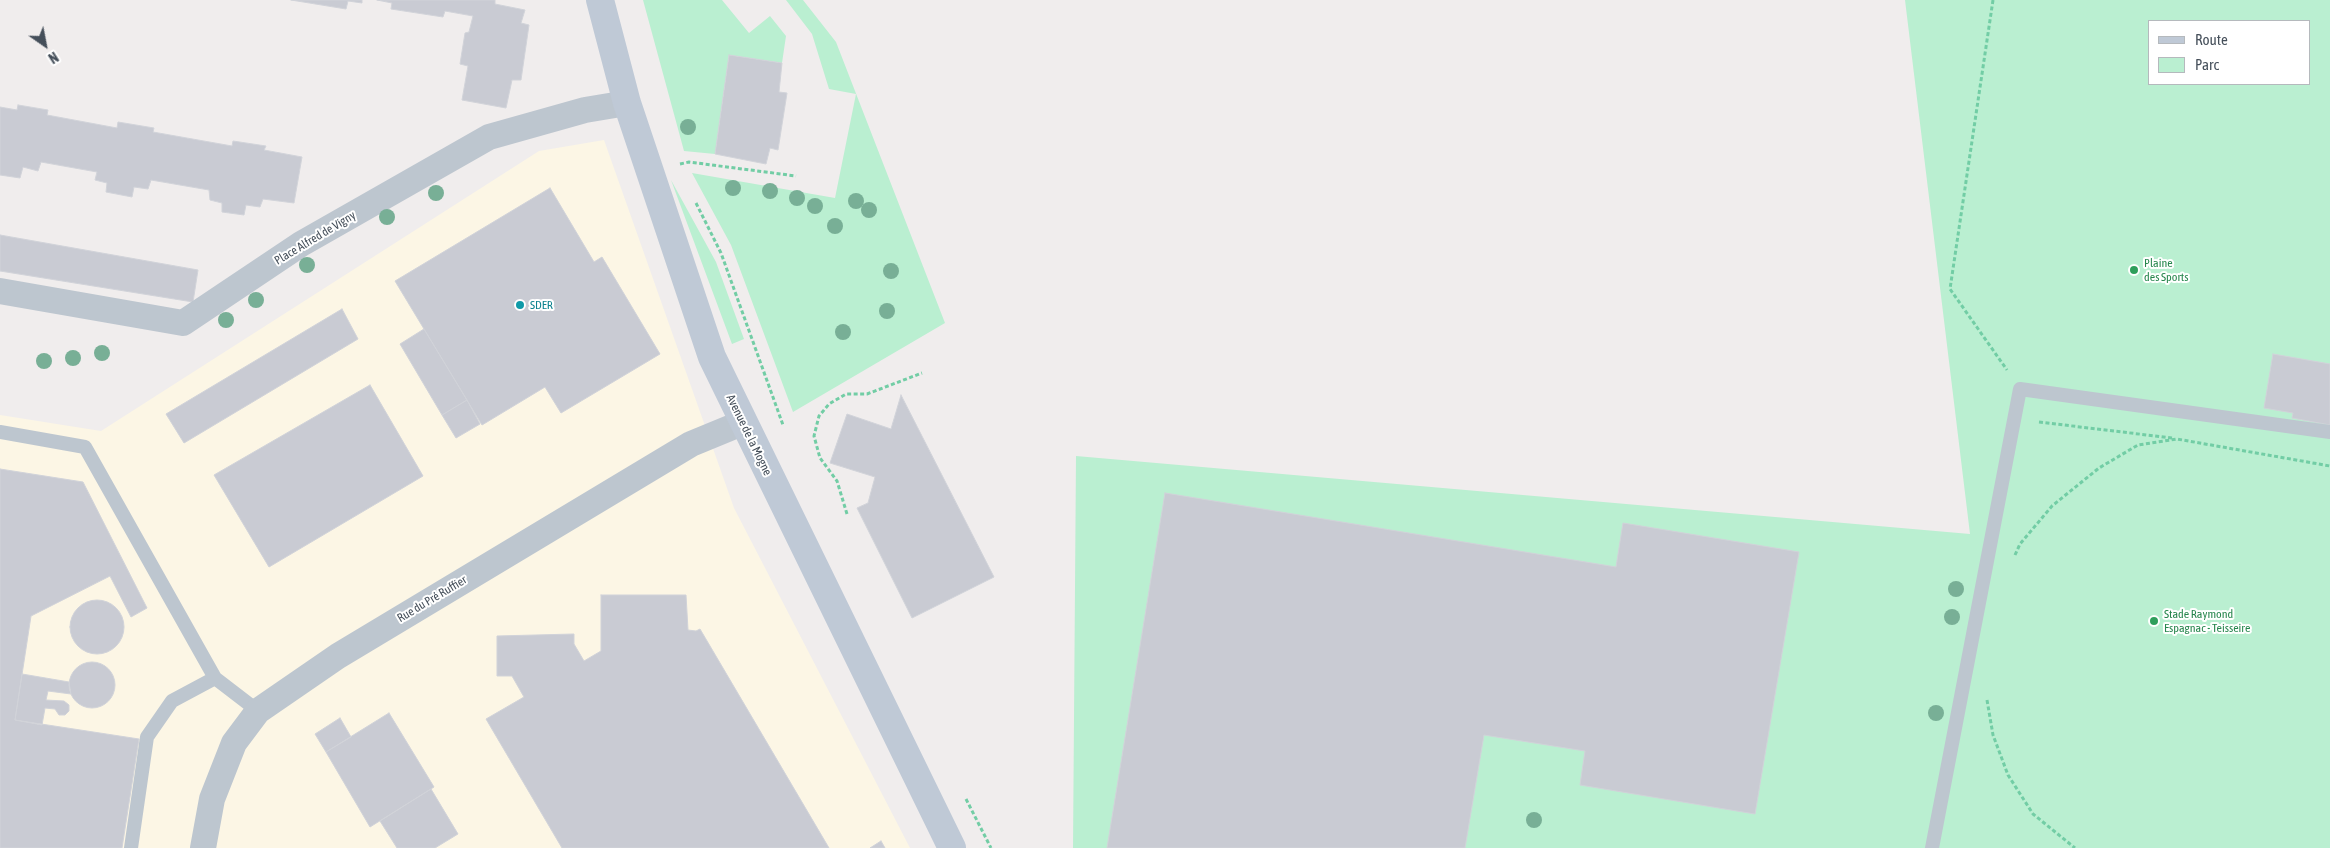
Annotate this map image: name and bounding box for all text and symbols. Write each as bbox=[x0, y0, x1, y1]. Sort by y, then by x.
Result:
north arrow bbox=[20, 20, 70, 70]
legend bbox=[2148, 20, 2310, 85]
text: Route bbox=[2195, 31, 2228, 48]
text: N bbox=[45, 49, 61, 67]
text: Parc bbox=[2195, 56, 2219, 73]
street label: Place Alfred de Vigny bbox=[272, 208, 358, 268]
place label: Plaine des Sports bbox=[2144, 256, 2188, 284]
marker: Plaine des Sports bbox=[2128, 264, 2140, 276]
place label: SDER bbox=[530, 298, 553, 312]
marker: SDER bbox=[514, 299, 526, 311]
street label: Avenue de la Mogne bbox=[723, 392, 775, 478]
street label: Rue du Pré Ruffier bbox=[395, 573, 469, 625]
place label: Stade Raymond Espagnac - Teisseire bbox=[2164, 607, 2250, 635]
marker: Stade Raymond Espagnac - Teisseire bbox=[2148, 615, 2160, 627]

